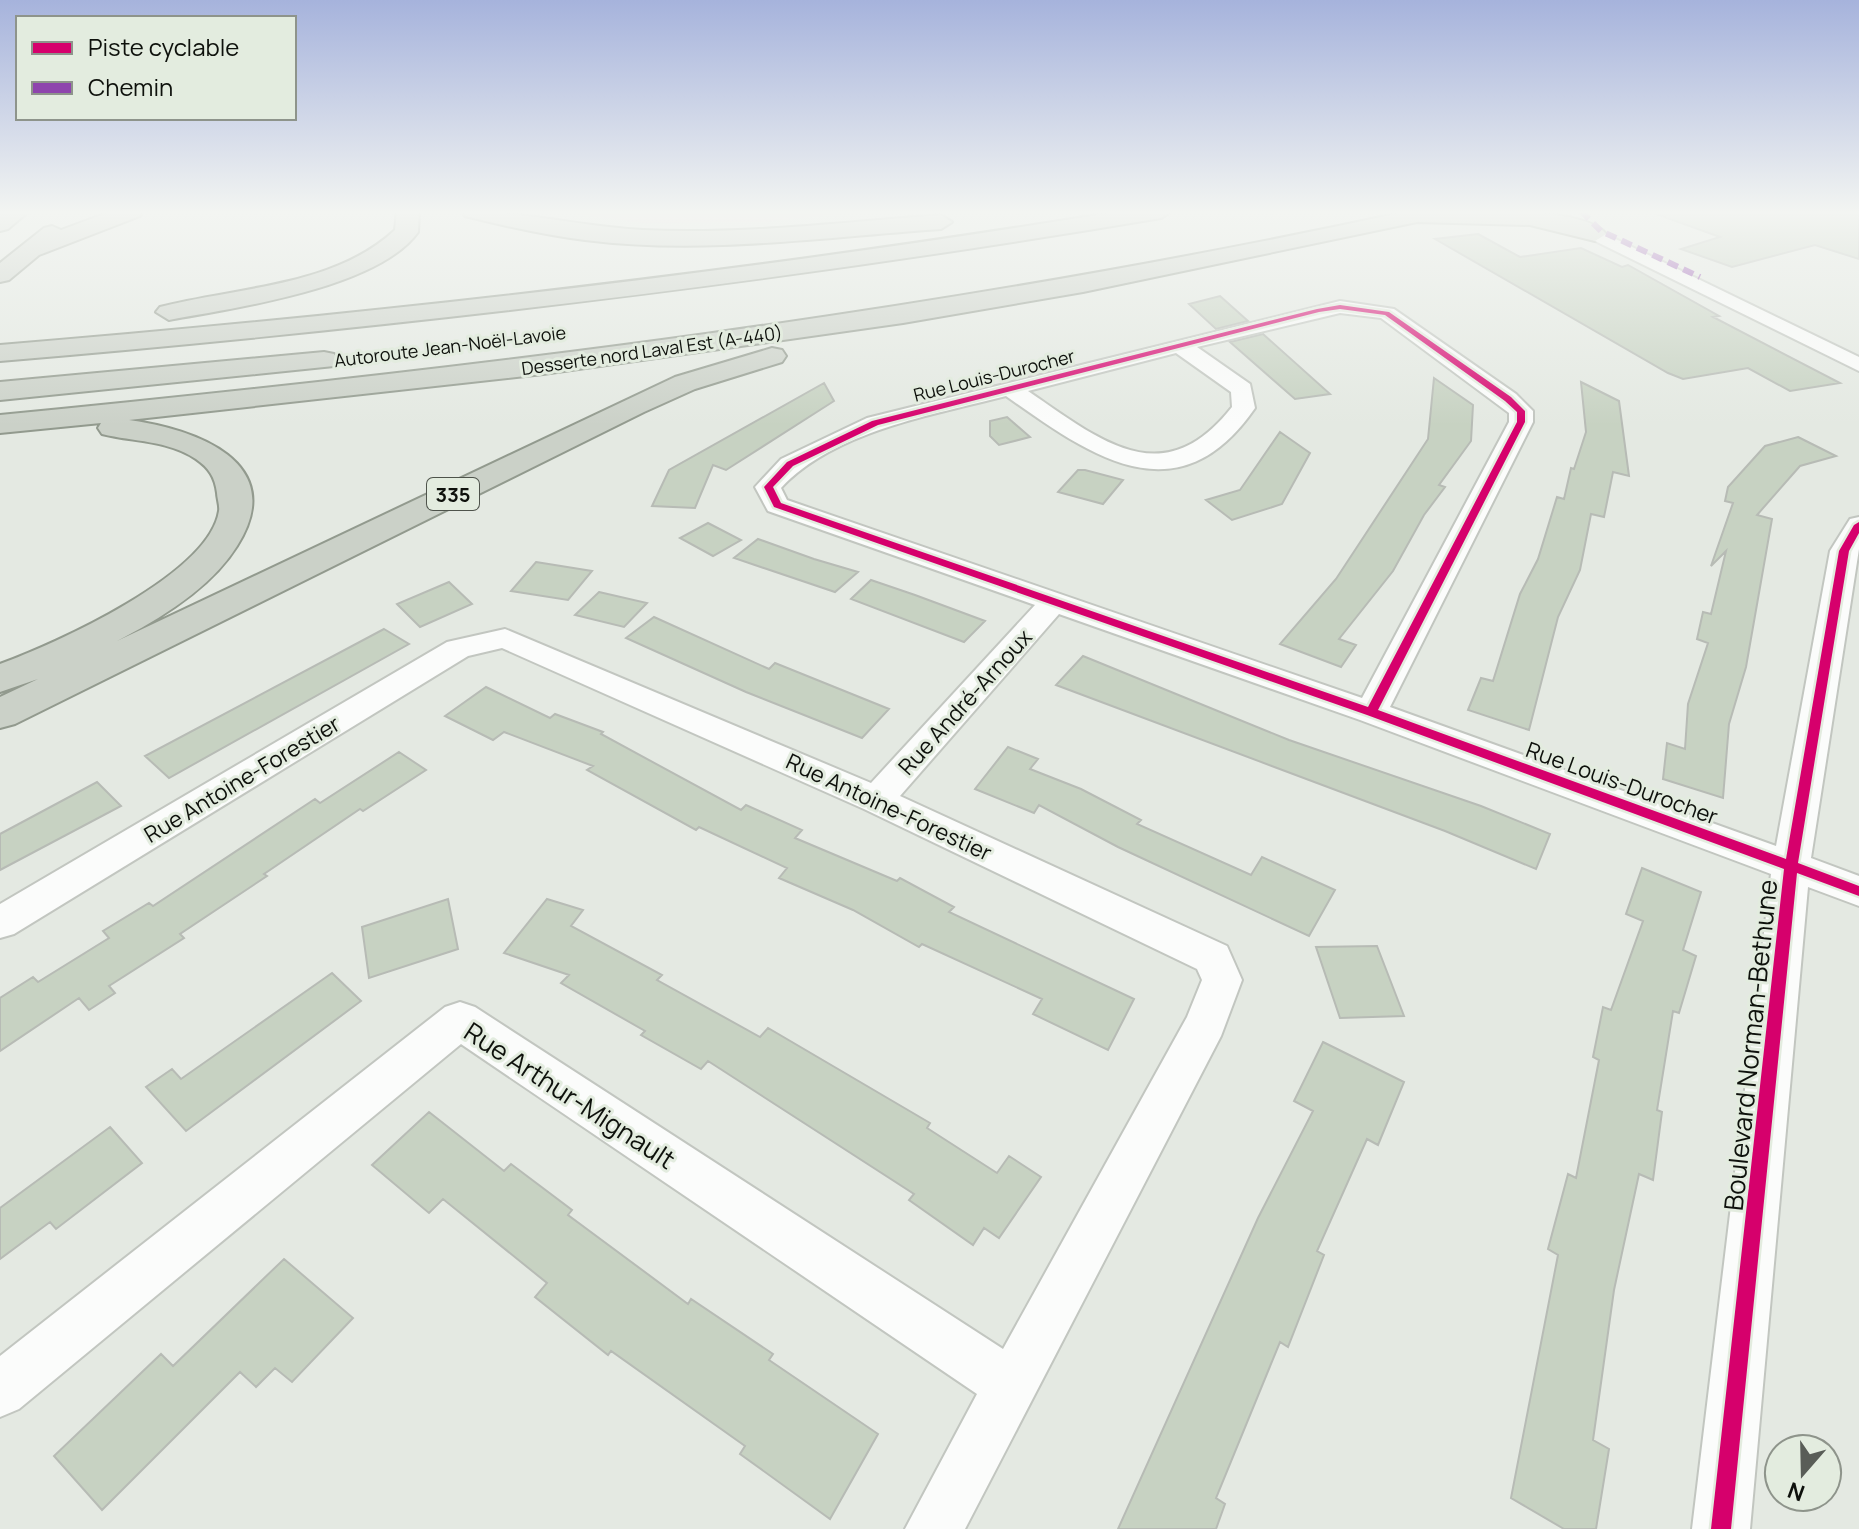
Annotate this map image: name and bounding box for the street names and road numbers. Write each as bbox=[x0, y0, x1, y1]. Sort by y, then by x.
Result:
street label: Autoroute Jean-Noël-Lavoie bbox=[333, 320, 567, 372]
street label: Desserte nord Laval Est (A-440) bbox=[520, 320, 784, 380]
street label: Rue Louis-Durocher bbox=[911, 343, 1078, 407]
road number: 335 bbox=[427, 478, 479, 510]
street label: Rue André-Arnoux bbox=[892, 622, 1039, 781]
street label: Rue Antoine-Forestier bbox=[139, 709, 346, 849]
street label: Rue Louis-Durocher bbox=[1522, 734, 1722, 832]
street label: Rue Antoine-Forestier bbox=[781, 746, 997, 868]
street label: Boulevard Norman-Bethune bbox=[1715, 878, 1785, 1212]
street label: Rue Arthur-Mignault bbox=[458, 1013, 682, 1177]

